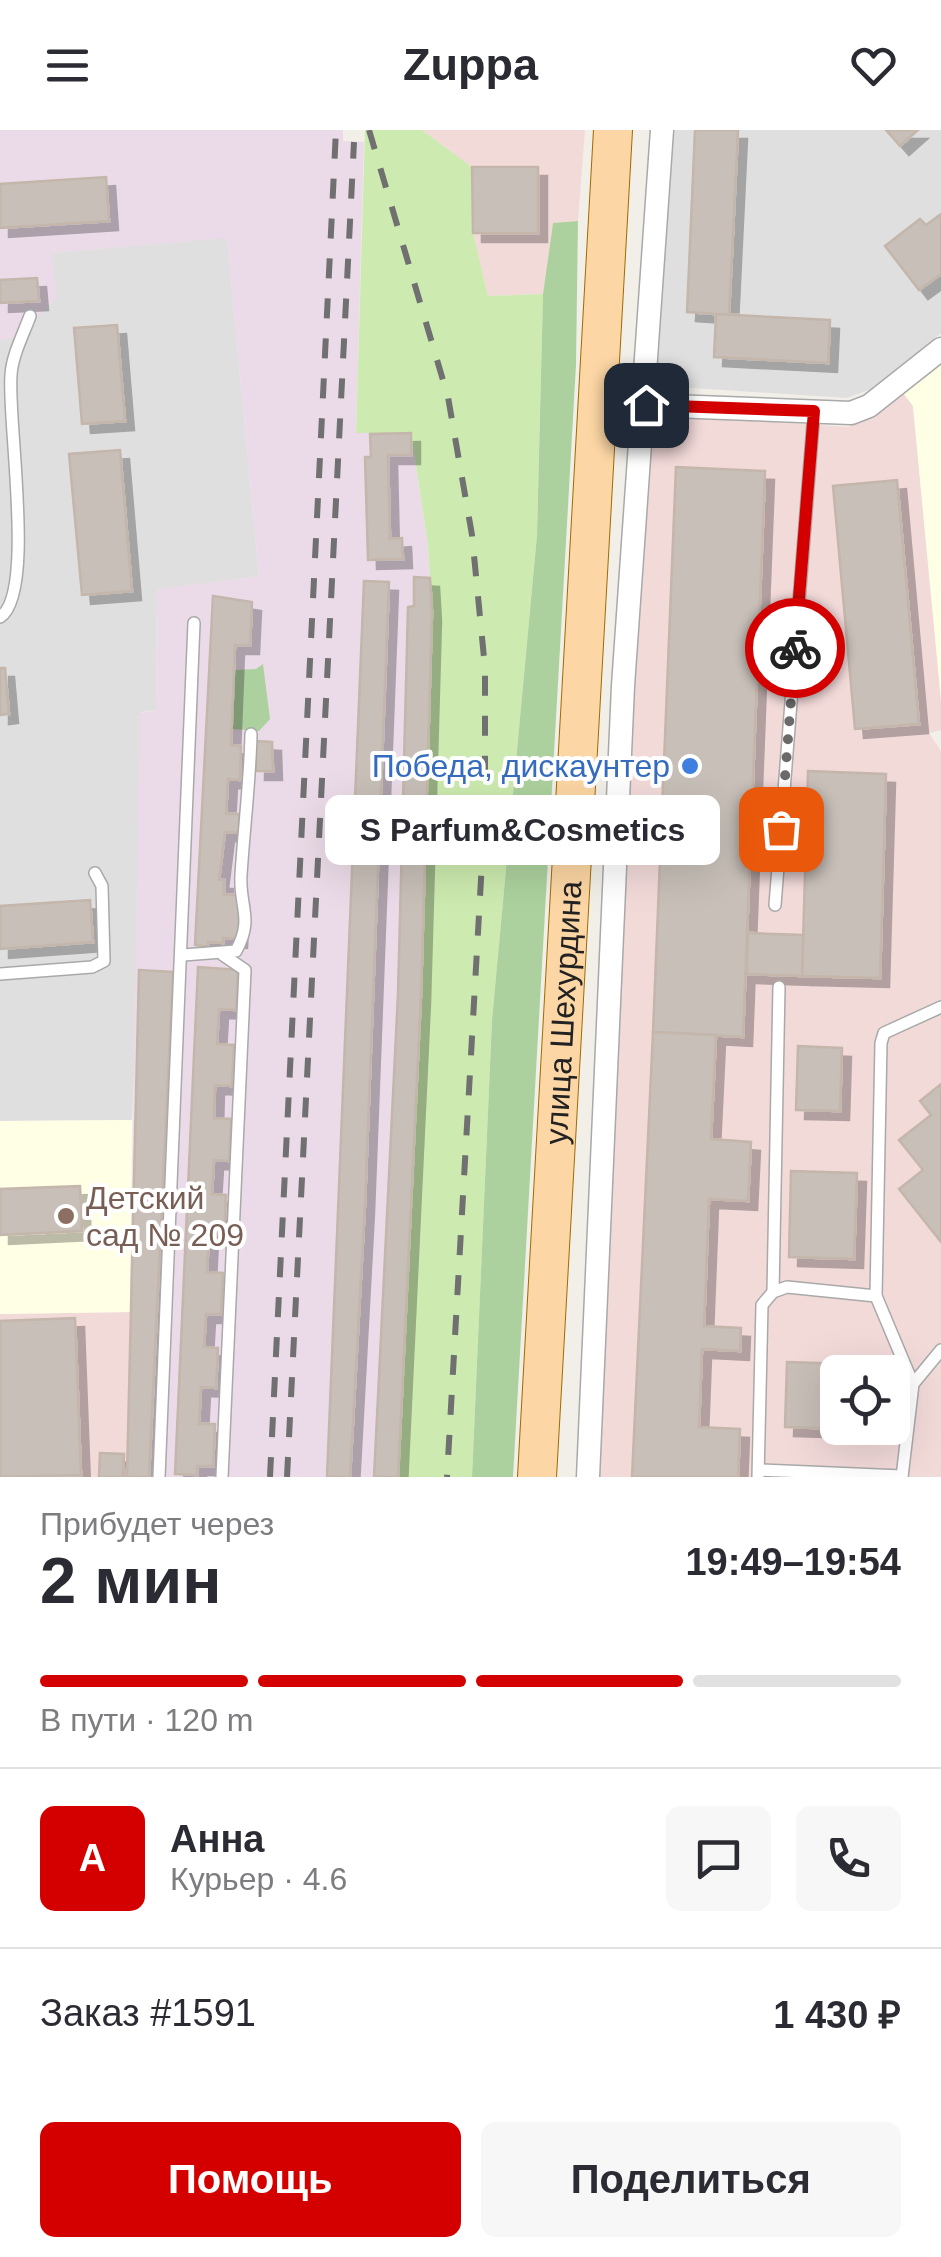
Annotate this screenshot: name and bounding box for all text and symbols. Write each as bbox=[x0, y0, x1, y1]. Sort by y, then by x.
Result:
icon: menu bbox=[40, 38, 95, 93]
icon: heart bbox=[846, 38, 901, 93]
text: Zuppa bbox=[403, 39, 538, 90]
pin bbox=[604, 363, 689, 448]
icon: home bbox=[619, 378, 674, 433]
courier bbox=[745, 598, 845, 698]
icon: bike bbox=[768, 621, 823, 676]
place label: Победа, дискаунтер bbox=[372, 748, 670, 784]
marker: Победа, дискаунтер bbox=[679, 755, 701, 777]
pin bbox=[739, 787, 824, 872]
callout: S Parfum&Cosmetics bbox=[326, 794, 721, 864]
icon: bag bbox=[754, 802, 809, 857]
text: S Parfum&Cosmetics bbox=[360, 812, 685, 848]
street label: улица Шехурдина bbox=[538, 880, 589, 1146]
place label: Детский сад № 209 bbox=[86, 1180, 244, 1253]
marker: Детский сад № 209 bbox=[55, 1205, 77, 1227]
map controls bbox=[820, 1355, 910, 1445]
button: locate bbox=[820, 1355, 910, 1445]
text: Прибудет через bbox=[40, 1506, 274, 1542]
text: 19:49–19:54 bbox=[685, 1541, 901, 1583]
text: 2 мин bbox=[40, 1544, 222, 1617]
text: В пути · 120 m bbox=[40, 1702, 253, 1738]
button: chat bbox=[666, 1806, 771, 1911]
button: phone bbox=[796, 1806, 901, 1911]
text: Анна bbox=[170, 1818, 264, 1860]
text: А bbox=[79, 1837, 106, 1879]
text: Курьер · 4.6 bbox=[170, 1861, 347, 1897]
text: Заказ #1591 bbox=[40, 1992, 256, 2034]
text: 1 430 ₽ bbox=[773, 1994, 901, 2036]
button: Помощь bbox=[40, 2122, 461, 2237]
button: Поделиться bbox=[481, 2122, 901, 2237]

